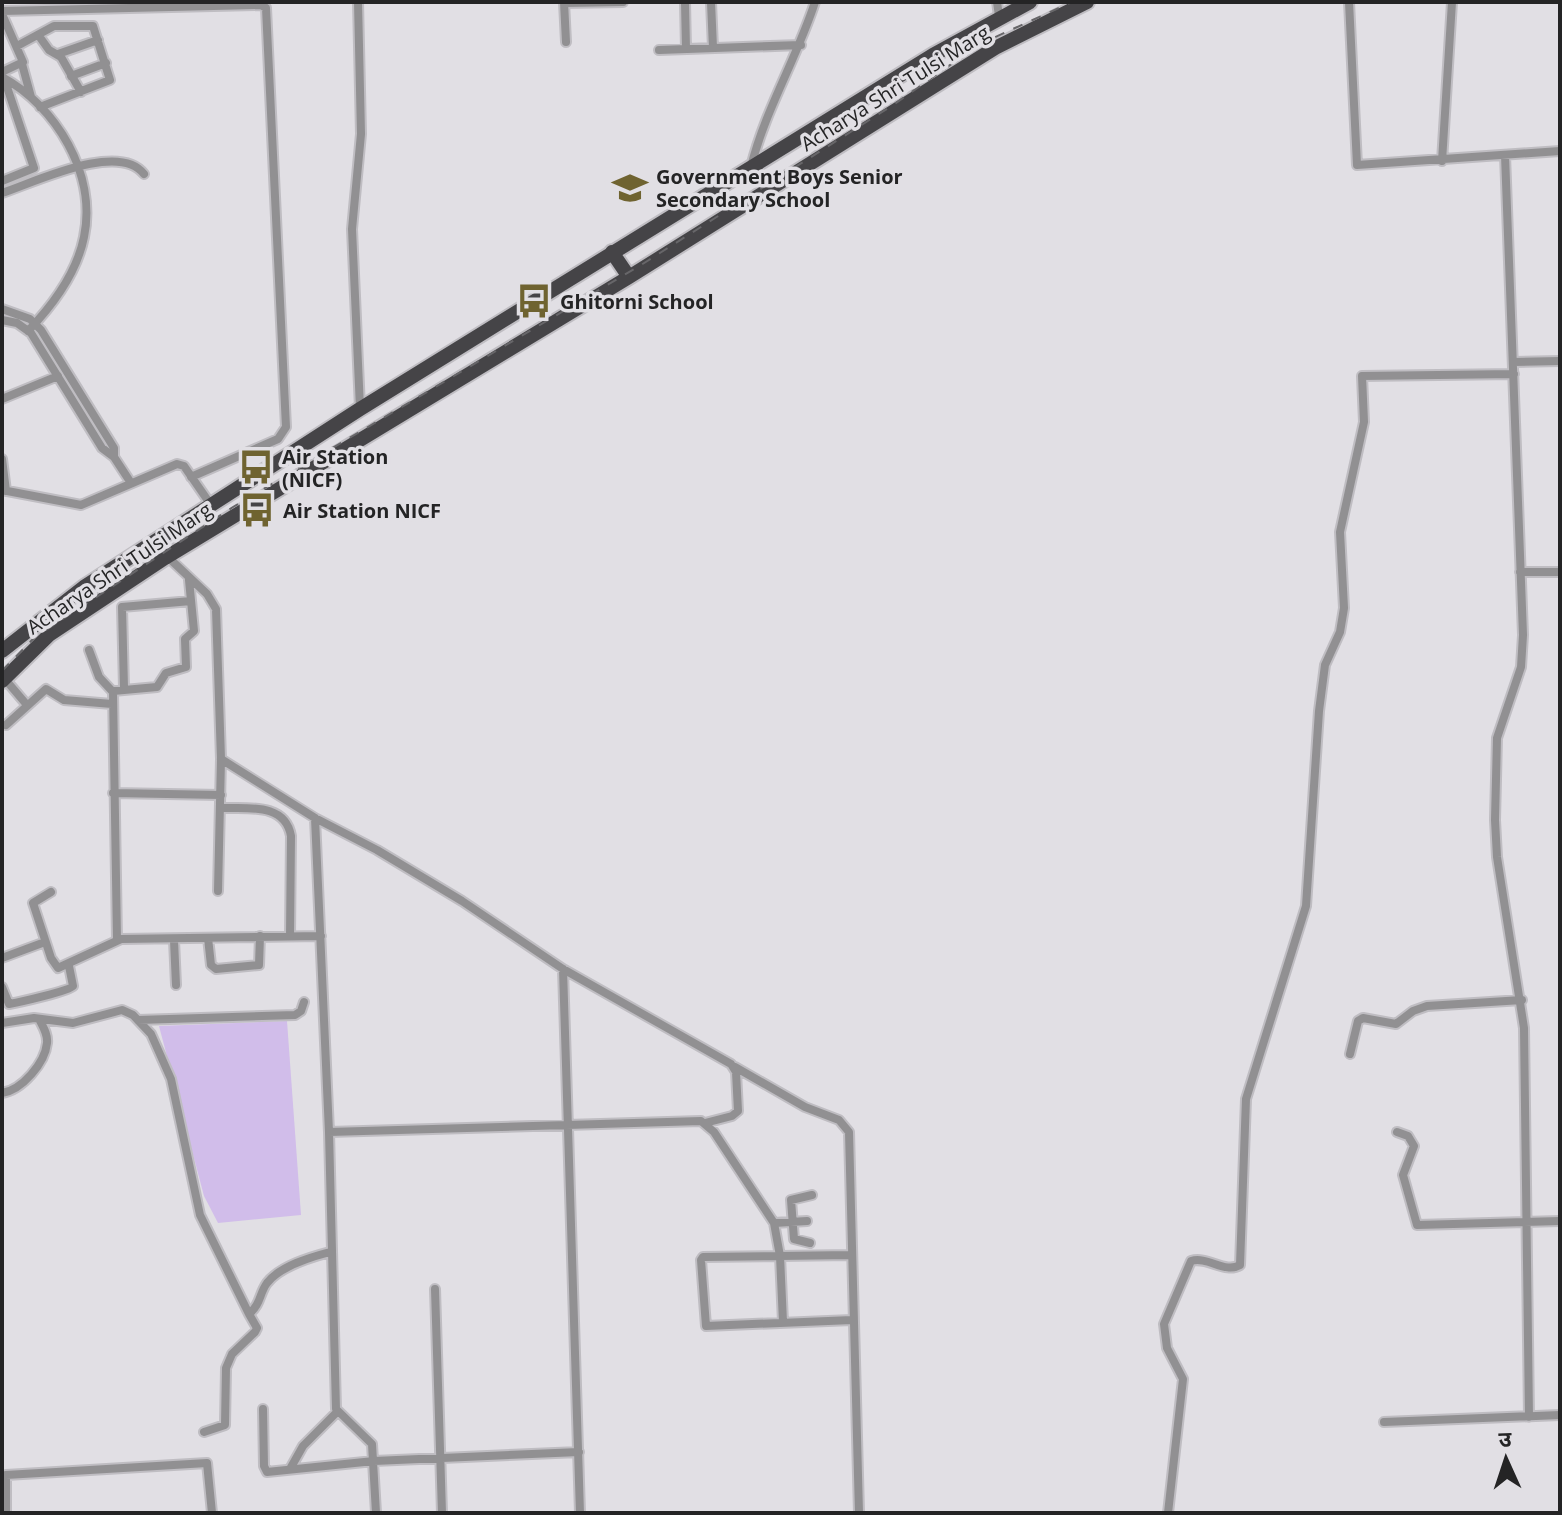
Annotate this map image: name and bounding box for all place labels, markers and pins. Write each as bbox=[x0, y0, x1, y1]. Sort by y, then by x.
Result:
place label: Government Boys Senior Secondary School bbox=[656, 163, 903, 213]
school or university icon: Government Boys Senior Secondary School bbox=[611, 169, 649, 207]
bus stop icon: Ghitorni School bbox=[515, 282, 553, 320]
place label: Ghitorni School bbox=[560, 288, 714, 315]
place label: Air Station (NICF) bbox=[282, 443, 388, 493]
bus stop icon: Air Station (NICF) bbox=[237, 448, 275, 486]
bus stop icon: Air Station NICF bbox=[238, 491, 276, 529]
place label: Air Station NICF bbox=[283, 497, 441, 524]

